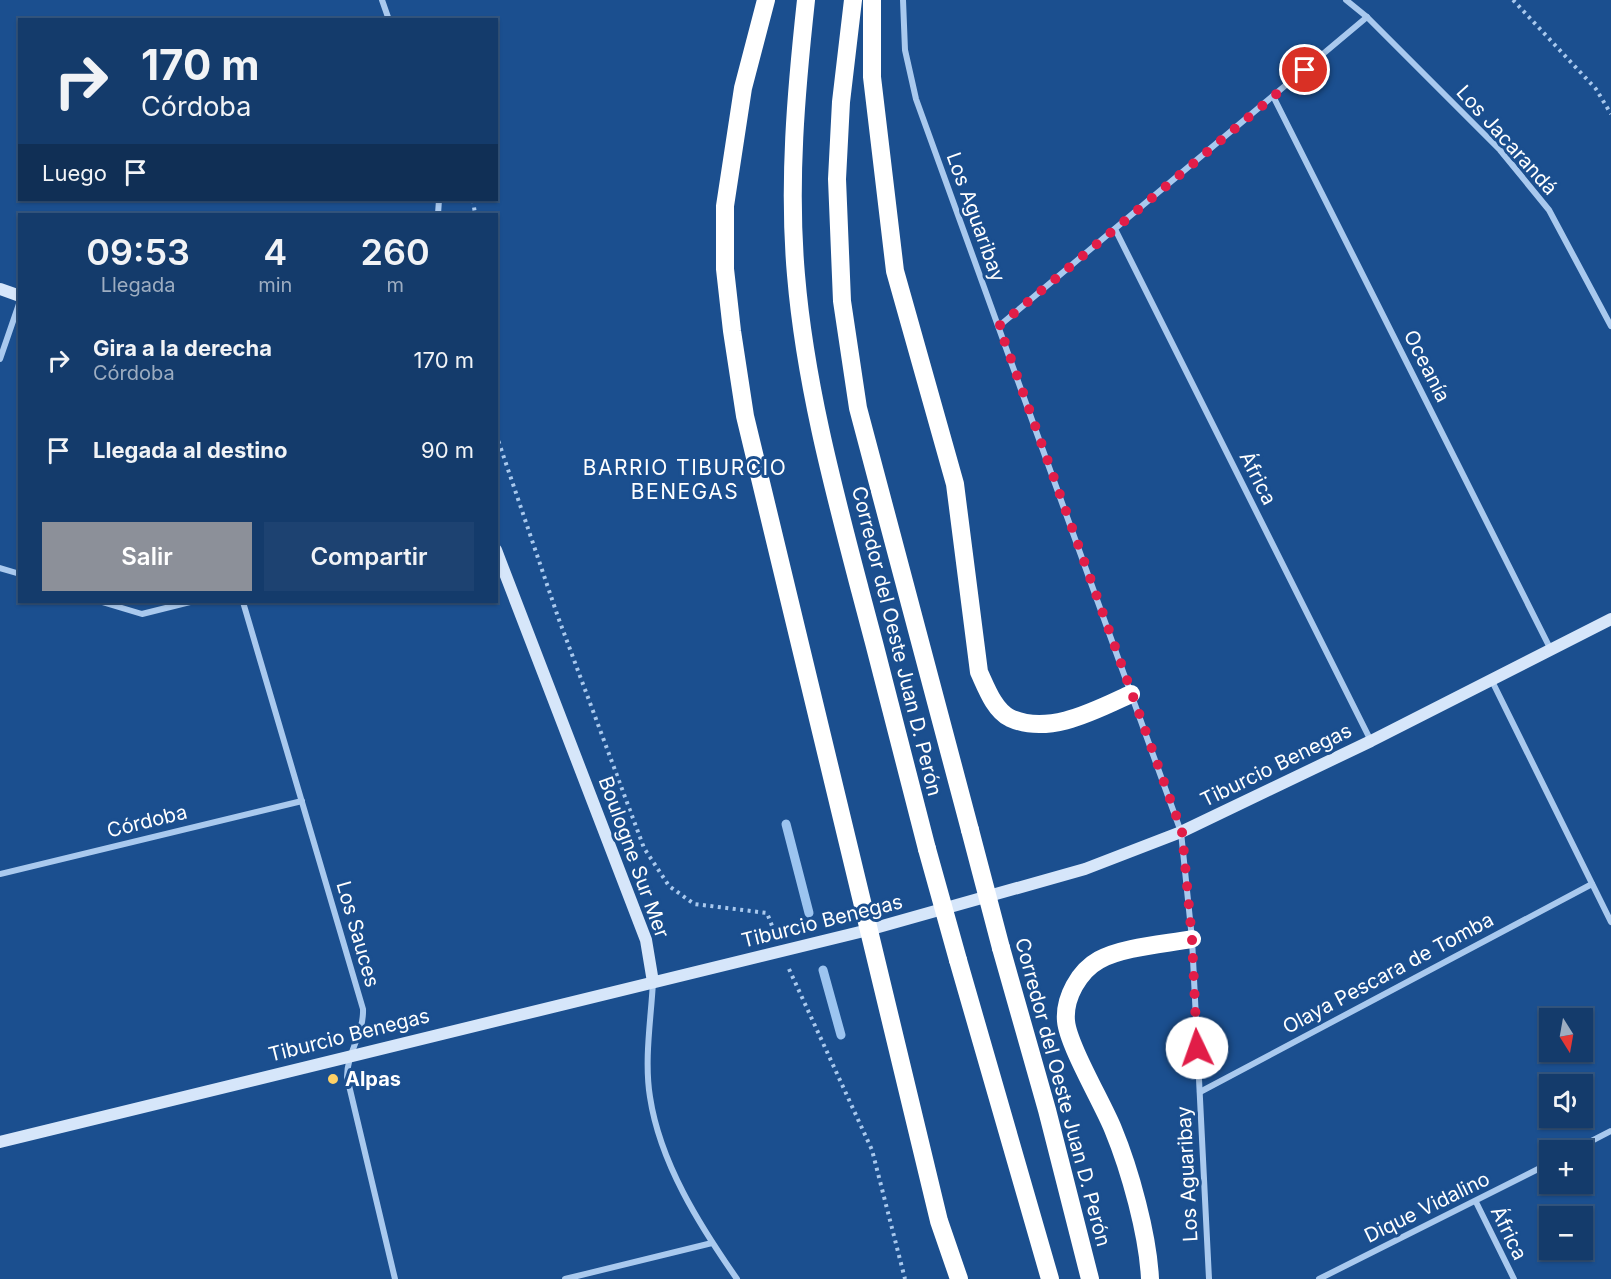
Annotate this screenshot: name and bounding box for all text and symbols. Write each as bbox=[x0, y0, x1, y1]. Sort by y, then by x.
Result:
text: 170 m bbox=[141, 39, 259, 90]
icon: right bbox=[42, 42, 120, 120]
pin bbox=[1279, 44, 1330, 95]
icon: arrive bbox=[1288, 53, 1321, 86]
street label: Los Jacarandá bbox=[1452, 80, 1562, 200]
text: Córdoba bbox=[141, 90, 251, 123]
street label: Los Aguaribay bbox=[941, 149, 1011, 285]
icon: arrive bbox=[119, 156, 152, 189]
text: Luego bbox=[42, 160, 107, 186]
text: 09:53 bbox=[86, 230, 190, 274]
text: 4 bbox=[263, 230, 287, 274]
text: 260 bbox=[361, 230, 430, 274]
text: Llegada bbox=[101, 273, 175, 297]
text: min bbox=[258, 273, 292, 297]
text: m bbox=[386, 273, 404, 297]
street label: Oceanía bbox=[1399, 326, 1455, 406]
text: Gira a la derecha bbox=[93, 335, 272, 361]
icon: right bbox=[42, 344, 75, 377]
text: 170 m bbox=[414, 347, 474, 373]
text: Córdoba bbox=[93, 361, 175, 385]
icon: arrive bbox=[42, 434, 75, 467]
text: Llegada al destino bbox=[93, 437, 287, 463]
text: 90 m bbox=[421, 437, 474, 463]
street label: África bbox=[1234, 447, 1282, 509]
district label: BARRIO TIBURCIO BENEGAS bbox=[583, 455, 787, 504]
street label: Corredor del Oeste Juan D. Perón bbox=[847, 484, 947, 798]
button: Salir bbox=[42, 522, 252, 591]
button: Compartir bbox=[264, 522, 474, 591]
street label: Tiburcio Benegas bbox=[1197, 718, 1355, 812]
street label: Boulogne Sur Mer bbox=[594, 773, 675, 941]
street label: Córdoba bbox=[104, 799, 190, 843]
street label: Los Sauces bbox=[331, 878, 385, 990]
street label: Tiburcio Benegas bbox=[739, 889, 905, 953]
street label: Olaya Pescara de Tomba bbox=[1279, 907, 1497, 1039]
street label: Corredor del Oeste Juan D. Perón bbox=[1010, 935, 1116, 1249]
street label: Tiburcio Benegas bbox=[266, 1003, 432, 1067]
north arrow bbox=[1539, 1008, 1593, 1062]
map controls bbox=[1539, 1008, 1593, 1260]
position arrow bbox=[1165, 1016, 1229, 1080]
place label: Alpas bbox=[345, 1067, 401, 1091]
marker: Alpas bbox=[326, 1072, 340, 1086]
button: sound bbox=[1539, 1074, 1593, 1128]
street label: Los Aguaribay bbox=[1171, 1106, 1203, 1242]
button: + bbox=[1539, 1140, 1593, 1194]
street label: Dique Vidalino bbox=[1361, 1166, 1493, 1248]
street label: África bbox=[1486, 1202, 1533, 1264]
button: − bbox=[1539, 1206, 1593, 1260]

